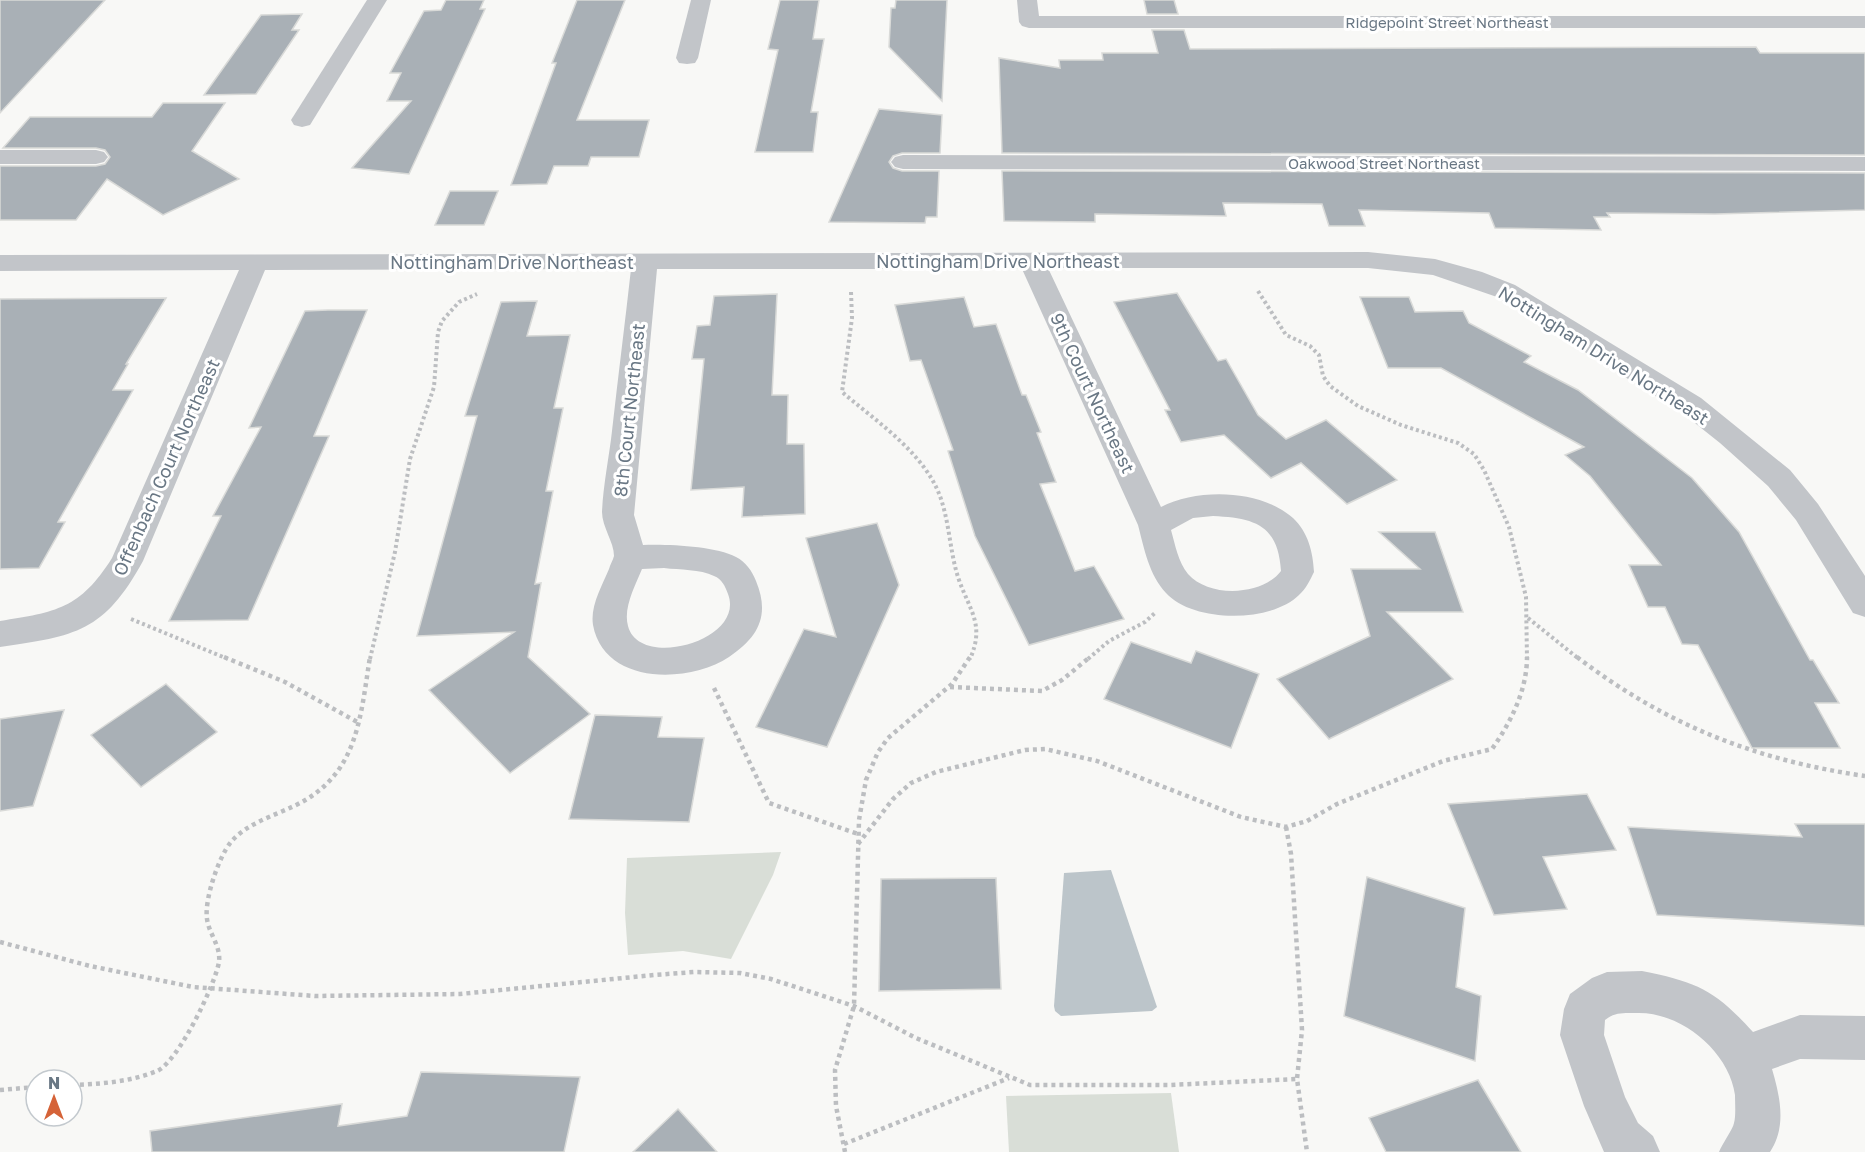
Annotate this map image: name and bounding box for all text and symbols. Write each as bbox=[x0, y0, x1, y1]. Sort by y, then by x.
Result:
street label: Ridgepoint Street Northeast bbox=[1345, 13, 1549, 31]
street label: Oakwood Street Northeast bbox=[1288, 154, 1480, 172]
street label: Nottingham Drive Northeast bbox=[876, 250, 1120, 272]
street label: Nottingham Drive Northeast bbox=[390, 251, 634, 273]
street label: Nottingham Drive Northeast bbox=[1495, 281, 1713, 429]
street label: 9th Court Northeast bbox=[1046, 309, 1140, 477]
street label: 8th Court Northeast bbox=[609, 322, 649, 498]
street label: Offenbach Court Northeast bbox=[108, 355, 224, 579]
north arrow bbox=[24, 1068, 84, 1128]
text: N bbox=[48, 1073, 60, 1093]

